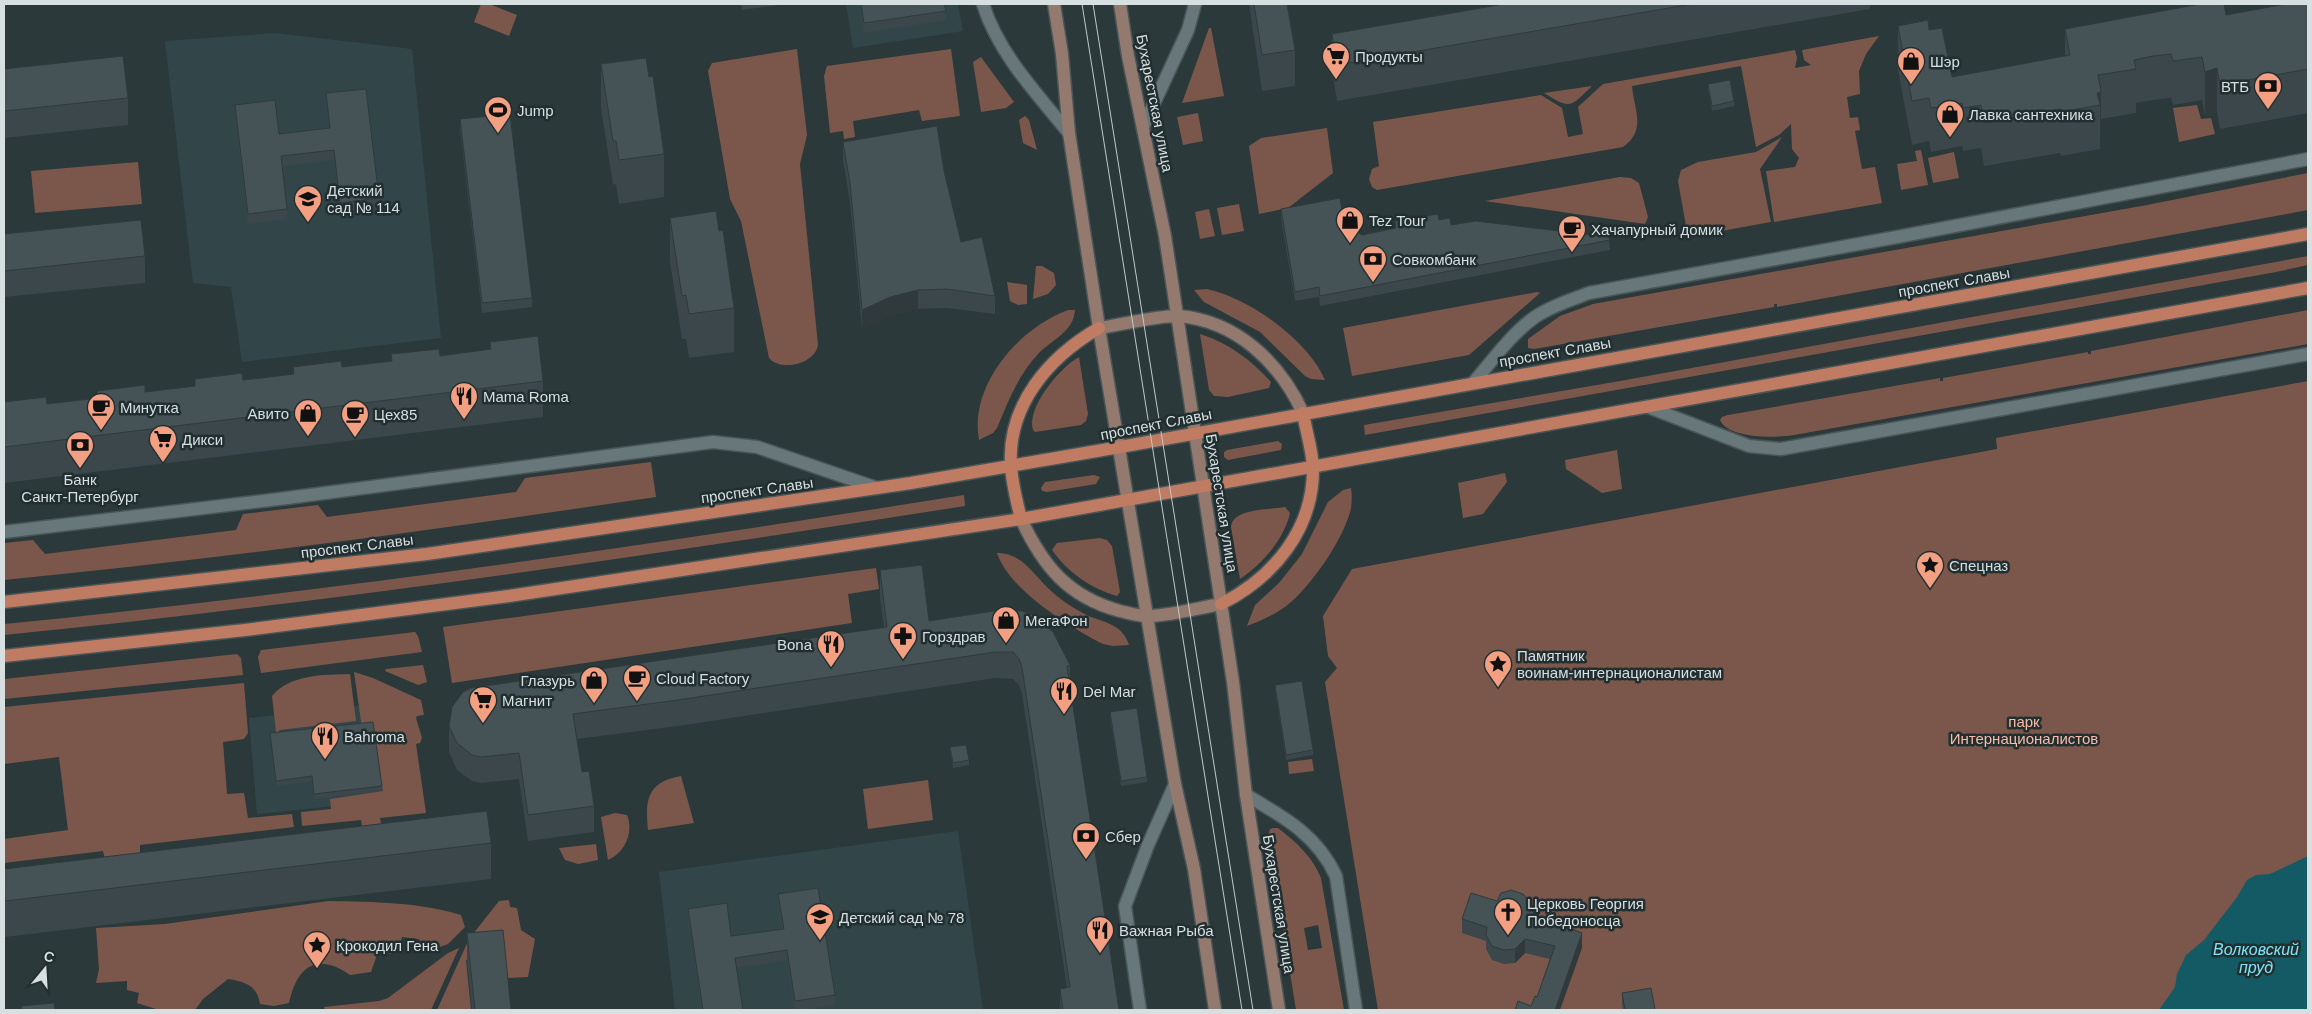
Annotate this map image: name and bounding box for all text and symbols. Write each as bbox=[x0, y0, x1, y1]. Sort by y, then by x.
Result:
street label: Бухарестская улица bbox=[1133, 33, 1177, 174]
supermarket icon: Продукты bbox=[1321, 41, 1351, 80]
shop icon: Шэр bbox=[1896, 46, 1926, 85]
place label: Продукты bbox=[1355, 48, 1423, 65]
place label: Шэр bbox=[1930, 53, 1960, 70]
bank icon: ВТБ bbox=[2253, 71, 2283, 110]
place label: ВТБ bbox=[2221, 78, 2249, 95]
sports icon: Jump bbox=[483, 95, 513, 134]
shop icon: Лавка сантехника bbox=[1935, 99, 1965, 138]
place label: Jump bbox=[517, 102, 554, 119]
place label: Лавка сантехника bbox=[1969, 106, 2093, 123]
place label: Детский сад № 114 bbox=[327, 182, 400, 216]
school or university icon: Детский сад № 114 bbox=[293, 184, 323, 223]
shop icon: Tez Tour bbox=[1335, 205, 1365, 244]
place label: Tez Tour bbox=[1369, 212, 1425, 229]
cafe icon: Хачапурный домик bbox=[1557, 214, 1587, 253]
place label: Хачапурный домик bbox=[1591, 221, 1723, 238]
bank icon: Совкомбанк bbox=[1358, 244, 1388, 283]
place label: Совкомбанк bbox=[1392, 251, 1476, 268]
street label: проспект Славы bbox=[1897, 264, 2011, 300]
street label: проспект Славы bbox=[1498, 334, 1612, 370]
restaurant icon: Mama Roma bbox=[449, 381, 479, 420]
place label: Mama Roma bbox=[483, 388, 570, 405]
cafe icon: Минутка bbox=[86, 392, 116, 431]
shop icon: Авито bbox=[293, 398, 323, 437]
place label: Минутка bbox=[120, 399, 179, 416]
cafe icon: Цех85 bbox=[340, 399, 370, 438]
place label: Авито bbox=[248, 405, 289, 422]
street label: проспект Славы bbox=[1099, 405, 1213, 443]
place label: Цех85 bbox=[374, 406, 417, 423]
supermarket icon: Дикси bbox=[148, 424, 178, 463]
bank icon: Банк Санкт-Петербург bbox=[65, 430, 95, 469]
place label: Дикси bbox=[182, 431, 223, 448]
street label: Бухарестская улица bbox=[1203, 433, 1241, 574]
place label: Банк Санкт-Петербург bbox=[21, 471, 139, 505]
street label: проспект Славы bbox=[700, 474, 814, 506]
street label: проспект Славы bbox=[300, 531, 414, 561]
place icon: Спецназ bbox=[1915, 550, 1945, 589]
place label: Спецназ bbox=[1949, 557, 2008, 574]
shop icon: МегаФон bbox=[991, 605, 1021, 644]
place label: МегаФон bbox=[1025, 612, 1088, 629]
pharmacy icon: Горздрав bbox=[888, 621, 918, 660]
place label: Горздрав bbox=[922, 628, 986, 645]
restaurant icon: Bona bbox=[816, 629, 846, 668]
place label: Bona bbox=[777, 636, 813, 653]
place label: Памятник воинам-интернационалистам bbox=[1517, 647, 1722, 681]
place icon: Памятник воинам-интернационалистам bbox=[1483, 649, 1513, 688]
cafe icon: Cloud Factory bbox=[622, 663, 652, 702]
shop icon: Глазурь bbox=[579, 665, 609, 704]
place label: Cloud Factory bbox=[656, 670, 750, 687]
place label: Глазурь bbox=[521, 672, 575, 689]
restaurant icon: Del Mar bbox=[1049, 676, 1079, 715]
place label: Del Mar bbox=[1083, 683, 1136, 700]
supermarket icon: Магнит bbox=[468, 685, 498, 724]
place label: Магнит bbox=[502, 692, 552, 709]
park label: парк Интернационалистов bbox=[1950, 713, 2098, 747]
restaurant icon: Bahroma bbox=[310, 721, 340, 760]
place label: Bahroma bbox=[344, 728, 406, 745]
bank icon: Сбер bbox=[1071, 821, 1101, 860]
place label: Сбер bbox=[1105, 828, 1141, 845]
street label: Бухарестская улица bbox=[1260, 834, 1298, 975]
place label: Церковь Георгия Победоносца bbox=[1527, 895, 1644, 929]
church icon: Церковь Георгия Победоносца bbox=[1493, 897, 1523, 936]
school or university icon: Детский сад № 78 bbox=[805, 902, 835, 941]
place label: Детский сад № 78 bbox=[839, 909, 964, 926]
restaurant icon: Важная Рыба bbox=[1085, 915, 1115, 954]
place label: Важная Рыба bbox=[1119, 922, 1214, 939]
place icon: Крокодил Гена bbox=[302, 930, 332, 969]
place label: Крокодил Гена bbox=[336, 937, 439, 954]
water label: Волковский пруд bbox=[2213, 941, 2299, 976]
north arrow bbox=[20, 944, 70, 994]
text: С bbox=[42, 947, 56, 966]

